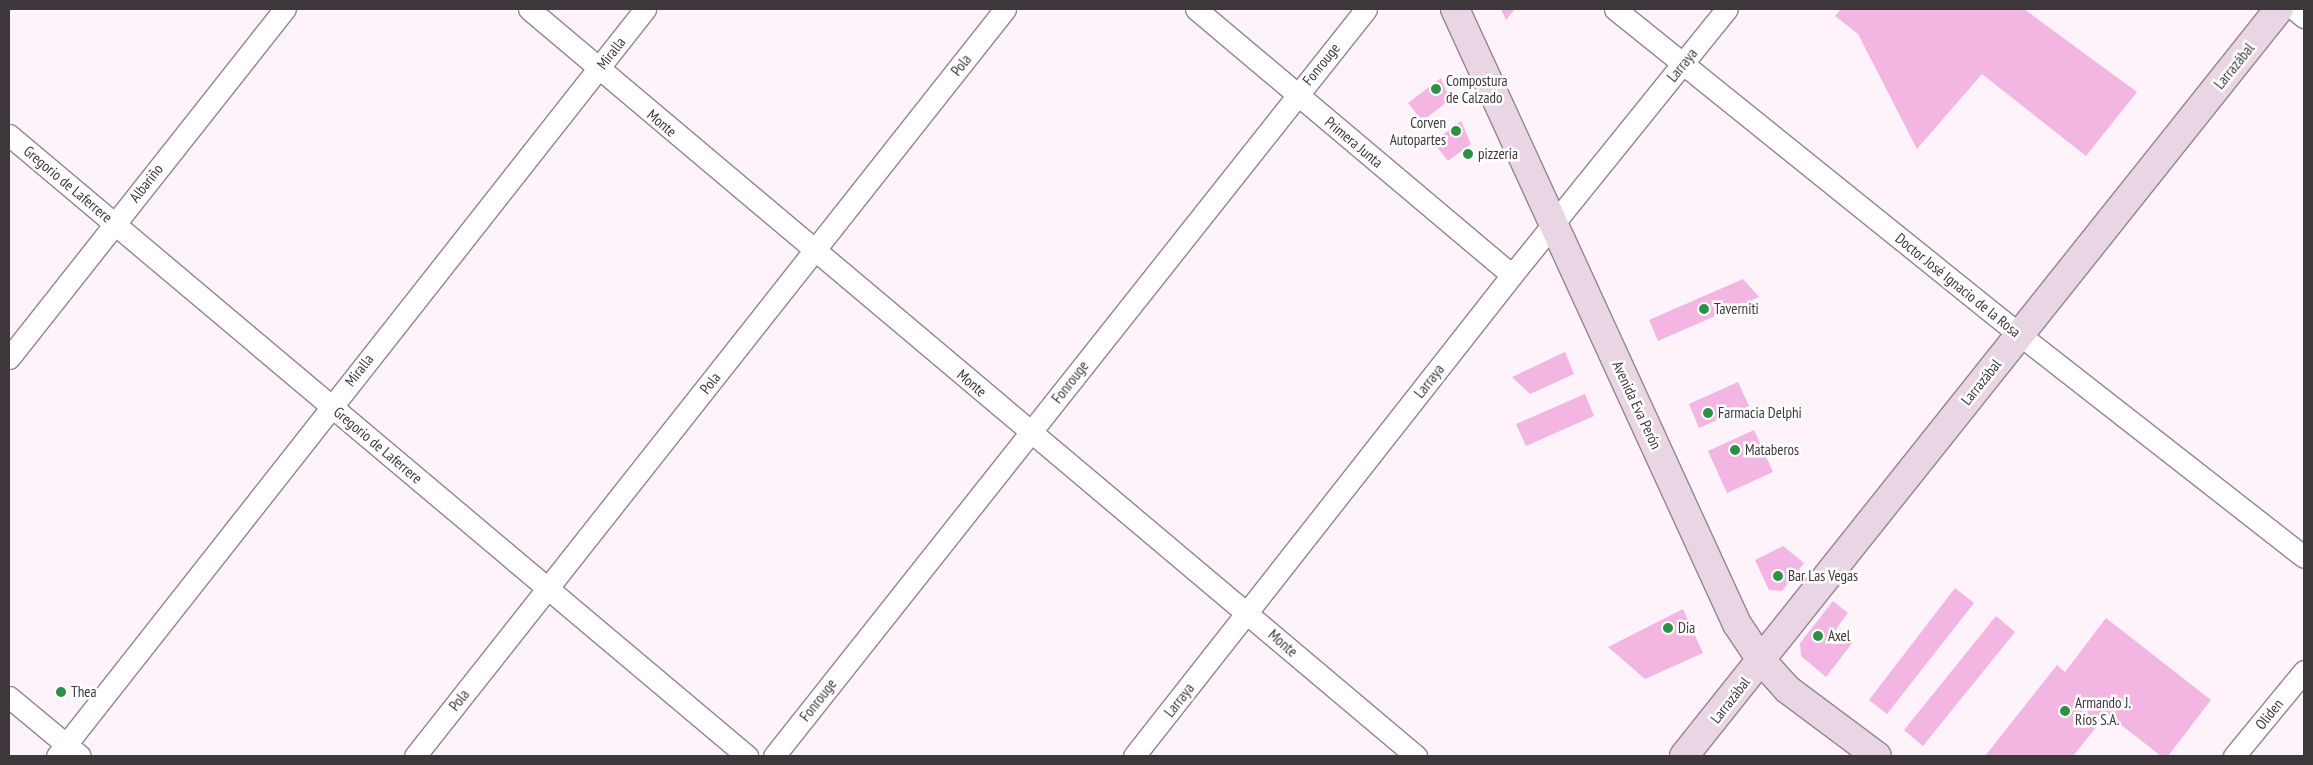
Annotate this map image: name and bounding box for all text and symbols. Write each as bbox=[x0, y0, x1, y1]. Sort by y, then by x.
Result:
street label: Miralla bbox=[593, 33, 629, 73]
street label: Fonrouge bbox=[1299, 39, 1343, 89]
street label: Larrazábal bbox=[2210, 39, 2258, 93]
street label: Larraya bbox=[1663, 45, 1701, 85]
street label: Pola bbox=[947, 51, 975, 79]
place label: Compostura de Calzado bbox=[1446, 71, 1508, 106]
marker: Compostura de Calzado bbox=[1430, 83, 1442, 95]
street label: Monte bbox=[644, 106, 680, 140]
street label: Primera Junta bbox=[1321, 113, 1387, 171]
place label: Corven Autopartes bbox=[1390, 113, 1446, 148]
marker: Corven Autopartes bbox=[1450, 125, 1462, 137]
street label: Gregorio de Laferrere bbox=[20, 142, 116, 226]
place label: pizzeria bbox=[1478, 145, 1518, 163]
marker: pizzeria bbox=[1462, 148, 1474, 160]
street label: Albariño bbox=[126, 160, 166, 206]
street label: Doctor José Ignacio de la Rosa bbox=[1892, 229, 2024, 341]
place label: Taverniti bbox=[1714, 300, 1759, 318]
marker: Taverniti bbox=[1698, 303, 1710, 315]
street label: Miralla bbox=[341, 350, 377, 390]
street label: Larrazábal bbox=[1957, 355, 2005, 409]
street label: Fonrouge bbox=[1048, 357, 1092, 407]
street label: Avenida Eva Perón bbox=[1609, 358, 1665, 452]
street label: Larraya bbox=[1410, 361, 1448, 401]
street label: Monte bbox=[954, 366, 990, 400]
street label: Pola bbox=[696, 369, 724, 397]
street label: Gregorio de Laferrere bbox=[330, 403, 426, 487]
place label: Farmacia Delphi bbox=[1718, 404, 1802, 422]
marker: Farmacia Delphi bbox=[1702, 407, 1714, 419]
place label: Mataberos bbox=[1745, 441, 1799, 459]
marker: Mataberos bbox=[1729, 444, 1741, 456]
place label: Bar Las Vegas bbox=[1788, 567, 1858, 585]
marker: Bar Las Vegas bbox=[1772, 570, 1784, 582]
place label: Dia bbox=[1678, 619, 1695, 637]
marker: Dia bbox=[1662, 622, 1674, 634]
street label: Monte bbox=[1265, 625, 1301, 661]
place label: Axel bbox=[1828, 627, 1850, 645]
marker: Axel bbox=[1812, 630, 1824, 642]
street label: Larrazábal bbox=[1706, 673, 1754, 727]
street label: Fonrouge bbox=[796, 675, 840, 725]
street label: Larraya bbox=[1160, 680, 1198, 720]
place label: Thea bbox=[71, 683, 96, 701]
marker: Thea bbox=[55, 686, 67, 698]
street label: Pola bbox=[445, 686, 473, 714]
place label: Armando J. Ríos S.A. bbox=[2075, 693, 2131, 728]
street label: Oliden bbox=[2251, 695, 2287, 733]
marker: Armando J. Ríos S.A. bbox=[2059, 705, 2071, 717]

